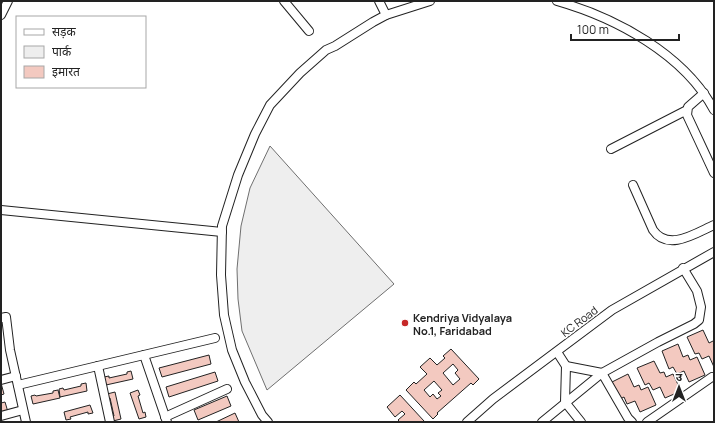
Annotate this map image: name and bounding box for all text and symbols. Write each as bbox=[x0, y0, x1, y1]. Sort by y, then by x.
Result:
legend bbox=[16, 16, 146, 88]
scale bar bbox=[571, 16, 679, 42]
text: 100 m bbox=[577, 21, 609, 38]
text: सड़क bbox=[52, 23, 77, 40]
text: पार्क bbox=[52, 43, 72, 60]
text: इमारत bbox=[52, 63, 81, 80]
street label: KC Road bbox=[557, 302, 601, 340]
place label: Kendriya Vidyalaya No.1, Faridabad bbox=[413, 310, 512, 338]
marker: Kendriya Vidyalaya No.1, Faridabad bbox=[400, 318, 410, 328]
north arrow bbox=[659, 367, 699, 407]
text: उ bbox=[676, 369, 683, 384]

